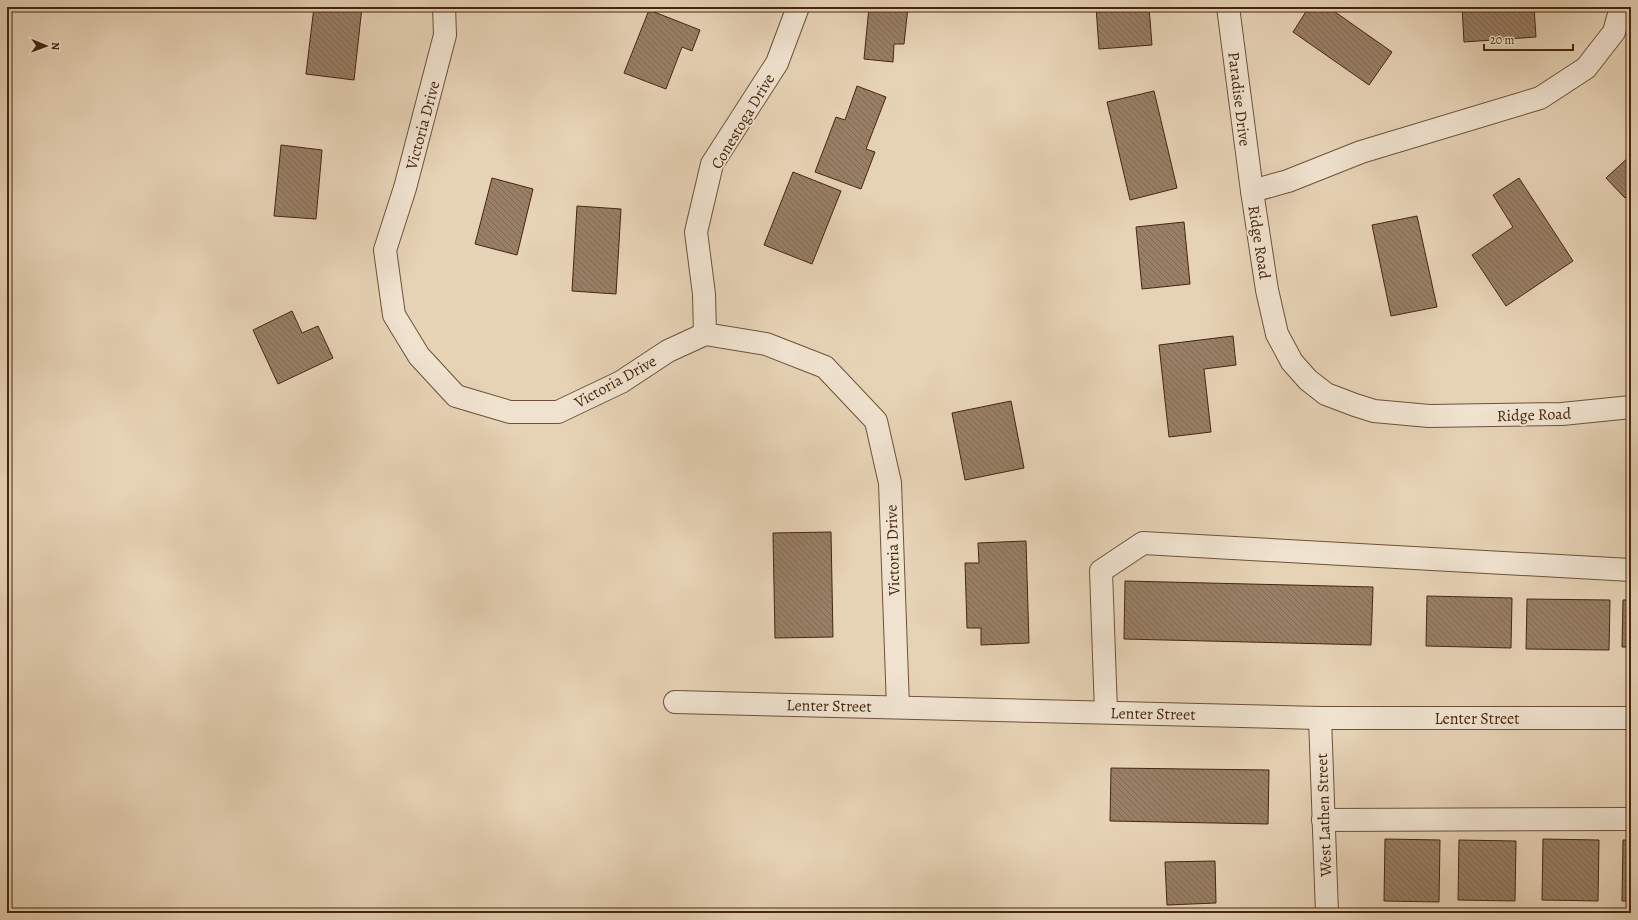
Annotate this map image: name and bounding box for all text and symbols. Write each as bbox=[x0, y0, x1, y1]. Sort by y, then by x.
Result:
north arrow bbox=[26, 26, 66, 66]
scale bar bbox=[1484, 26, 1573, 52]
text: 20 m bbox=[1490, 32, 1514, 48]
text: N bbox=[48, 42, 63, 50]
street label: Paradise Drive bbox=[1222, 51, 1256, 148]
street label: Conestoga Drive bbox=[706, 70, 780, 173]
street label: Victoria Drive bbox=[400, 79, 445, 173]
street label: Ridge Road bbox=[1242, 204, 1276, 281]
street label: Victoria Drive bbox=[570, 350, 661, 414]
street label: Ridge Road bbox=[1496, 403, 1572, 427]
street label: Victoria Drive bbox=[880, 504, 906, 597]
street label: Lenter Street bbox=[786, 694, 872, 718]
street label: Lenter Street bbox=[1110, 702, 1196, 726]
street label: Lenter Street bbox=[1434, 708, 1520, 730]
street label: West Lathen Street bbox=[1311, 753, 1337, 878]

